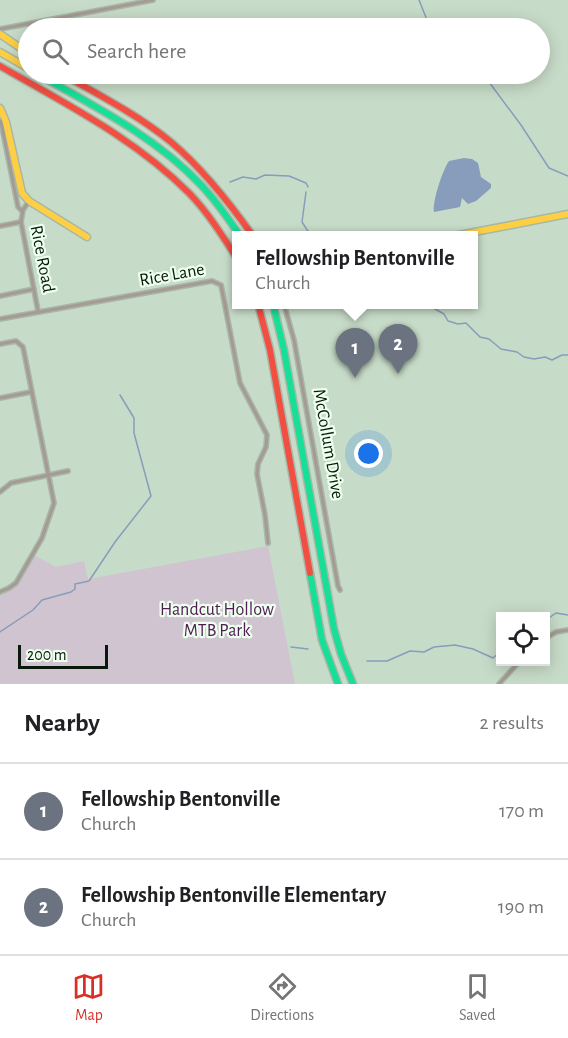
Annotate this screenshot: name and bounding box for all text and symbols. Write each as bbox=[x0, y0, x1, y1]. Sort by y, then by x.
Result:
search box bbox=[18, 18, 550, 84]
icon: search bbox=[39, 35, 72, 68]
text: Search here bbox=[87, 40, 186, 62]
street label: Rice Road bbox=[27, 224, 57, 294]
popup bbox=[232, 231, 478, 309]
text: Fellowship Bentonville bbox=[255, 247, 455, 269]
street label: Rice Lane bbox=[138, 260, 206, 290]
text: Church bbox=[255, 273, 311, 293]
pin: 2 bbox=[378, 324, 418, 374]
pin: 1 bbox=[336, 328, 374, 378]
street label: McCollum Drive bbox=[309, 388, 347, 500]
your location bbox=[354, 439, 383, 468]
park label: Handcut Hollow MTB Park bbox=[160, 601, 274, 640]
map controls bbox=[496, 612, 550, 666]
button: locate bbox=[496, 612, 550, 666]
scale bar bbox=[18, 642, 108, 670]
text: 200 m bbox=[27, 647, 67, 663]
text: Nearby bbox=[24, 710, 100, 736]
text: 2 results bbox=[480, 713, 544, 733]
text: Fellowship Bentonville bbox=[81, 788, 280, 810]
text: 1 bbox=[40, 801, 47, 821]
text: 170 m bbox=[499, 801, 544, 821]
text: Church bbox=[81, 814, 136, 834]
text: Fellowship Bentonville Elementary bbox=[81, 884, 386, 906]
text: 2 bbox=[39, 897, 48, 917]
text: 190 m bbox=[498, 897, 544, 917]
text: Church bbox=[81, 910, 136, 930]
tab: Map bbox=[72, 970, 105, 1025]
tab: Directions bbox=[250, 970, 314, 1025]
tab: Saved bbox=[459, 970, 496, 1025]

